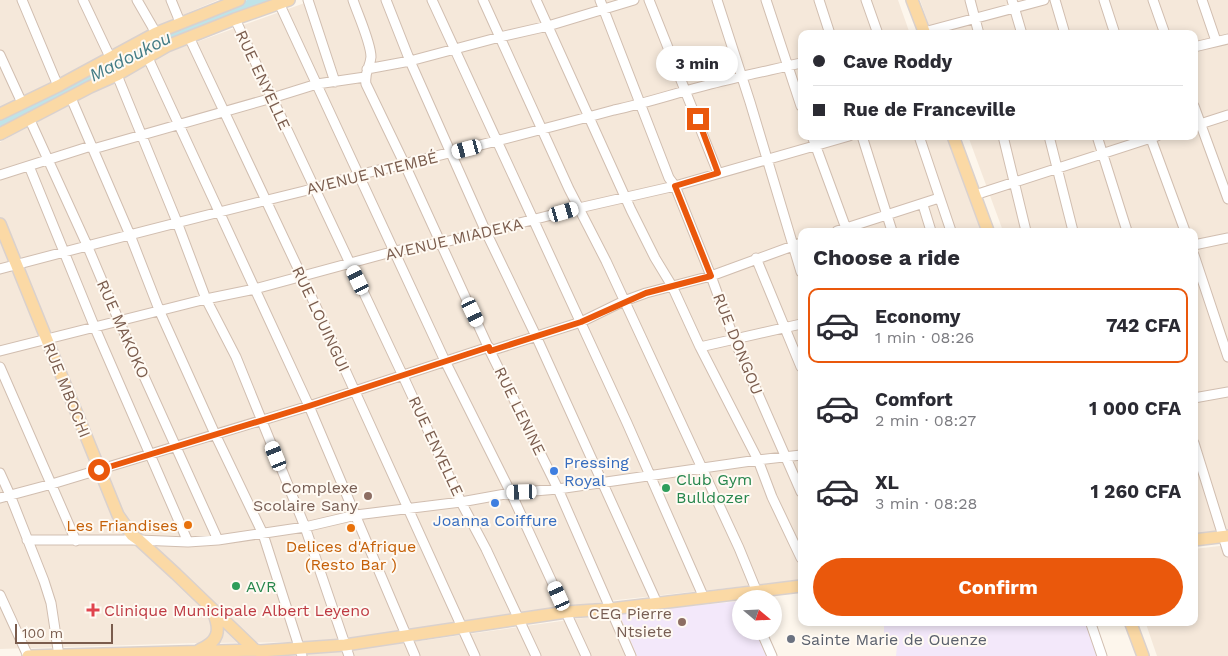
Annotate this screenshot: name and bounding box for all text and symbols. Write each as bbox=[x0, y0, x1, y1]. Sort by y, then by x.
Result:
water label: Madoukou bbox=[85, 26, 175, 86]
street label: RUE ENYELLE bbox=[232, 27, 294, 133]
callout: 3 min bbox=[657, 46, 739, 82]
text: Cave Roddy bbox=[843, 50, 952, 73]
text: 3 min bbox=[675, 54, 719, 73]
text: Rue de Franceville bbox=[843, 98, 1016, 121]
route end bbox=[687, 108, 709, 130]
car bbox=[450, 138, 483, 160]
street label: AVENUE NTEMBÉ bbox=[304, 147, 440, 199]
car bbox=[547, 201, 580, 223]
street label: AVENUE MIADEKA bbox=[383, 214, 525, 264]
text: Choose a ride bbox=[813, 245, 960, 270]
street label: RUE LOUINGUI bbox=[288, 263, 354, 375]
car bbox=[344, 263, 371, 297]
street label: RUE MAKOKO bbox=[93, 277, 153, 381]
street label: RUE DONGOU bbox=[709, 290, 767, 398]
car bbox=[459, 295, 486, 329]
icon: car bbox=[815, 303, 860, 348]
text: Economy bbox=[875, 305, 960, 328]
text: 742 CFA bbox=[1106, 314, 1181, 337]
text: 1 min · 08:26 bbox=[875, 328, 974, 347]
street label: RUE MBOCHI bbox=[39, 340, 95, 440]
street label: RUE LENINE bbox=[490, 364, 550, 458]
icon: car bbox=[815, 386, 860, 431]
text: Comfort bbox=[875, 388, 953, 411]
street label: RUE ENYELLE bbox=[405, 393, 467, 499]
text: 1 000 CFA bbox=[1089, 397, 1181, 420]
text: 2 min · 08:27 bbox=[875, 411, 976, 430]
car bbox=[263, 439, 288, 473]
place label: Pressing Royal bbox=[564, 453, 629, 490]
route start bbox=[88, 459, 110, 481]
marker: Pressing Royal bbox=[548, 465, 560, 477]
icon: car bbox=[815, 469, 860, 514]
place label: Club Gym Bulldozer bbox=[676, 470, 752, 507]
text: XL bbox=[875, 471, 899, 494]
place label: Complexe Scolaire Sany bbox=[253, 478, 359, 515]
text: 1 260 CFA bbox=[1090, 480, 1181, 503]
marker: Club Gym Bulldozer bbox=[660, 482, 672, 494]
car bbox=[506, 484, 537, 500]
marker: Complexe Scolaire Sany bbox=[362, 490, 374, 502]
text: 3 min · 08:28 bbox=[875, 494, 977, 513]
marker: Joanna Coiffure bbox=[489, 497, 501, 509]
place label: Joanna Coiffure bbox=[433, 511, 557, 530]
place label: Les Friandises bbox=[66, 516, 178, 535]
marker: Les Friandises bbox=[182, 519, 194, 531]
marker: Delices d'Afrique (Resto Bar ) bbox=[345, 522, 357, 534]
place label: Delices d'Afrique (Resto Bar ) bbox=[286, 537, 416, 574]
button: Confirm bbox=[813, 558, 1183, 616]
place label: AVR bbox=[246, 577, 277, 596]
car bbox=[546, 579, 571, 613]
marker: AVR bbox=[230, 580, 242, 592]
north arrow bbox=[732, 590, 782, 640]
map controls bbox=[732, 590, 782, 640]
place label: Clinique Municipale Albert Leyeno bbox=[104, 601, 370, 620]
marker: Clinique Municipale Albert Leyeno bbox=[86, 603, 100, 617]
place label: CEG Pierre Ntsiete bbox=[589, 604, 672, 641]
marker: CEG Pierre Ntsiete bbox=[676, 616, 688, 628]
scale bar bbox=[15, 621, 112, 644]
text: 100 m bbox=[22, 625, 63, 641]
place label: Sainte Marie de Ouenze bbox=[801, 630, 987, 649]
marker: Sainte Marie de Ouenze bbox=[785, 633, 797, 645]

